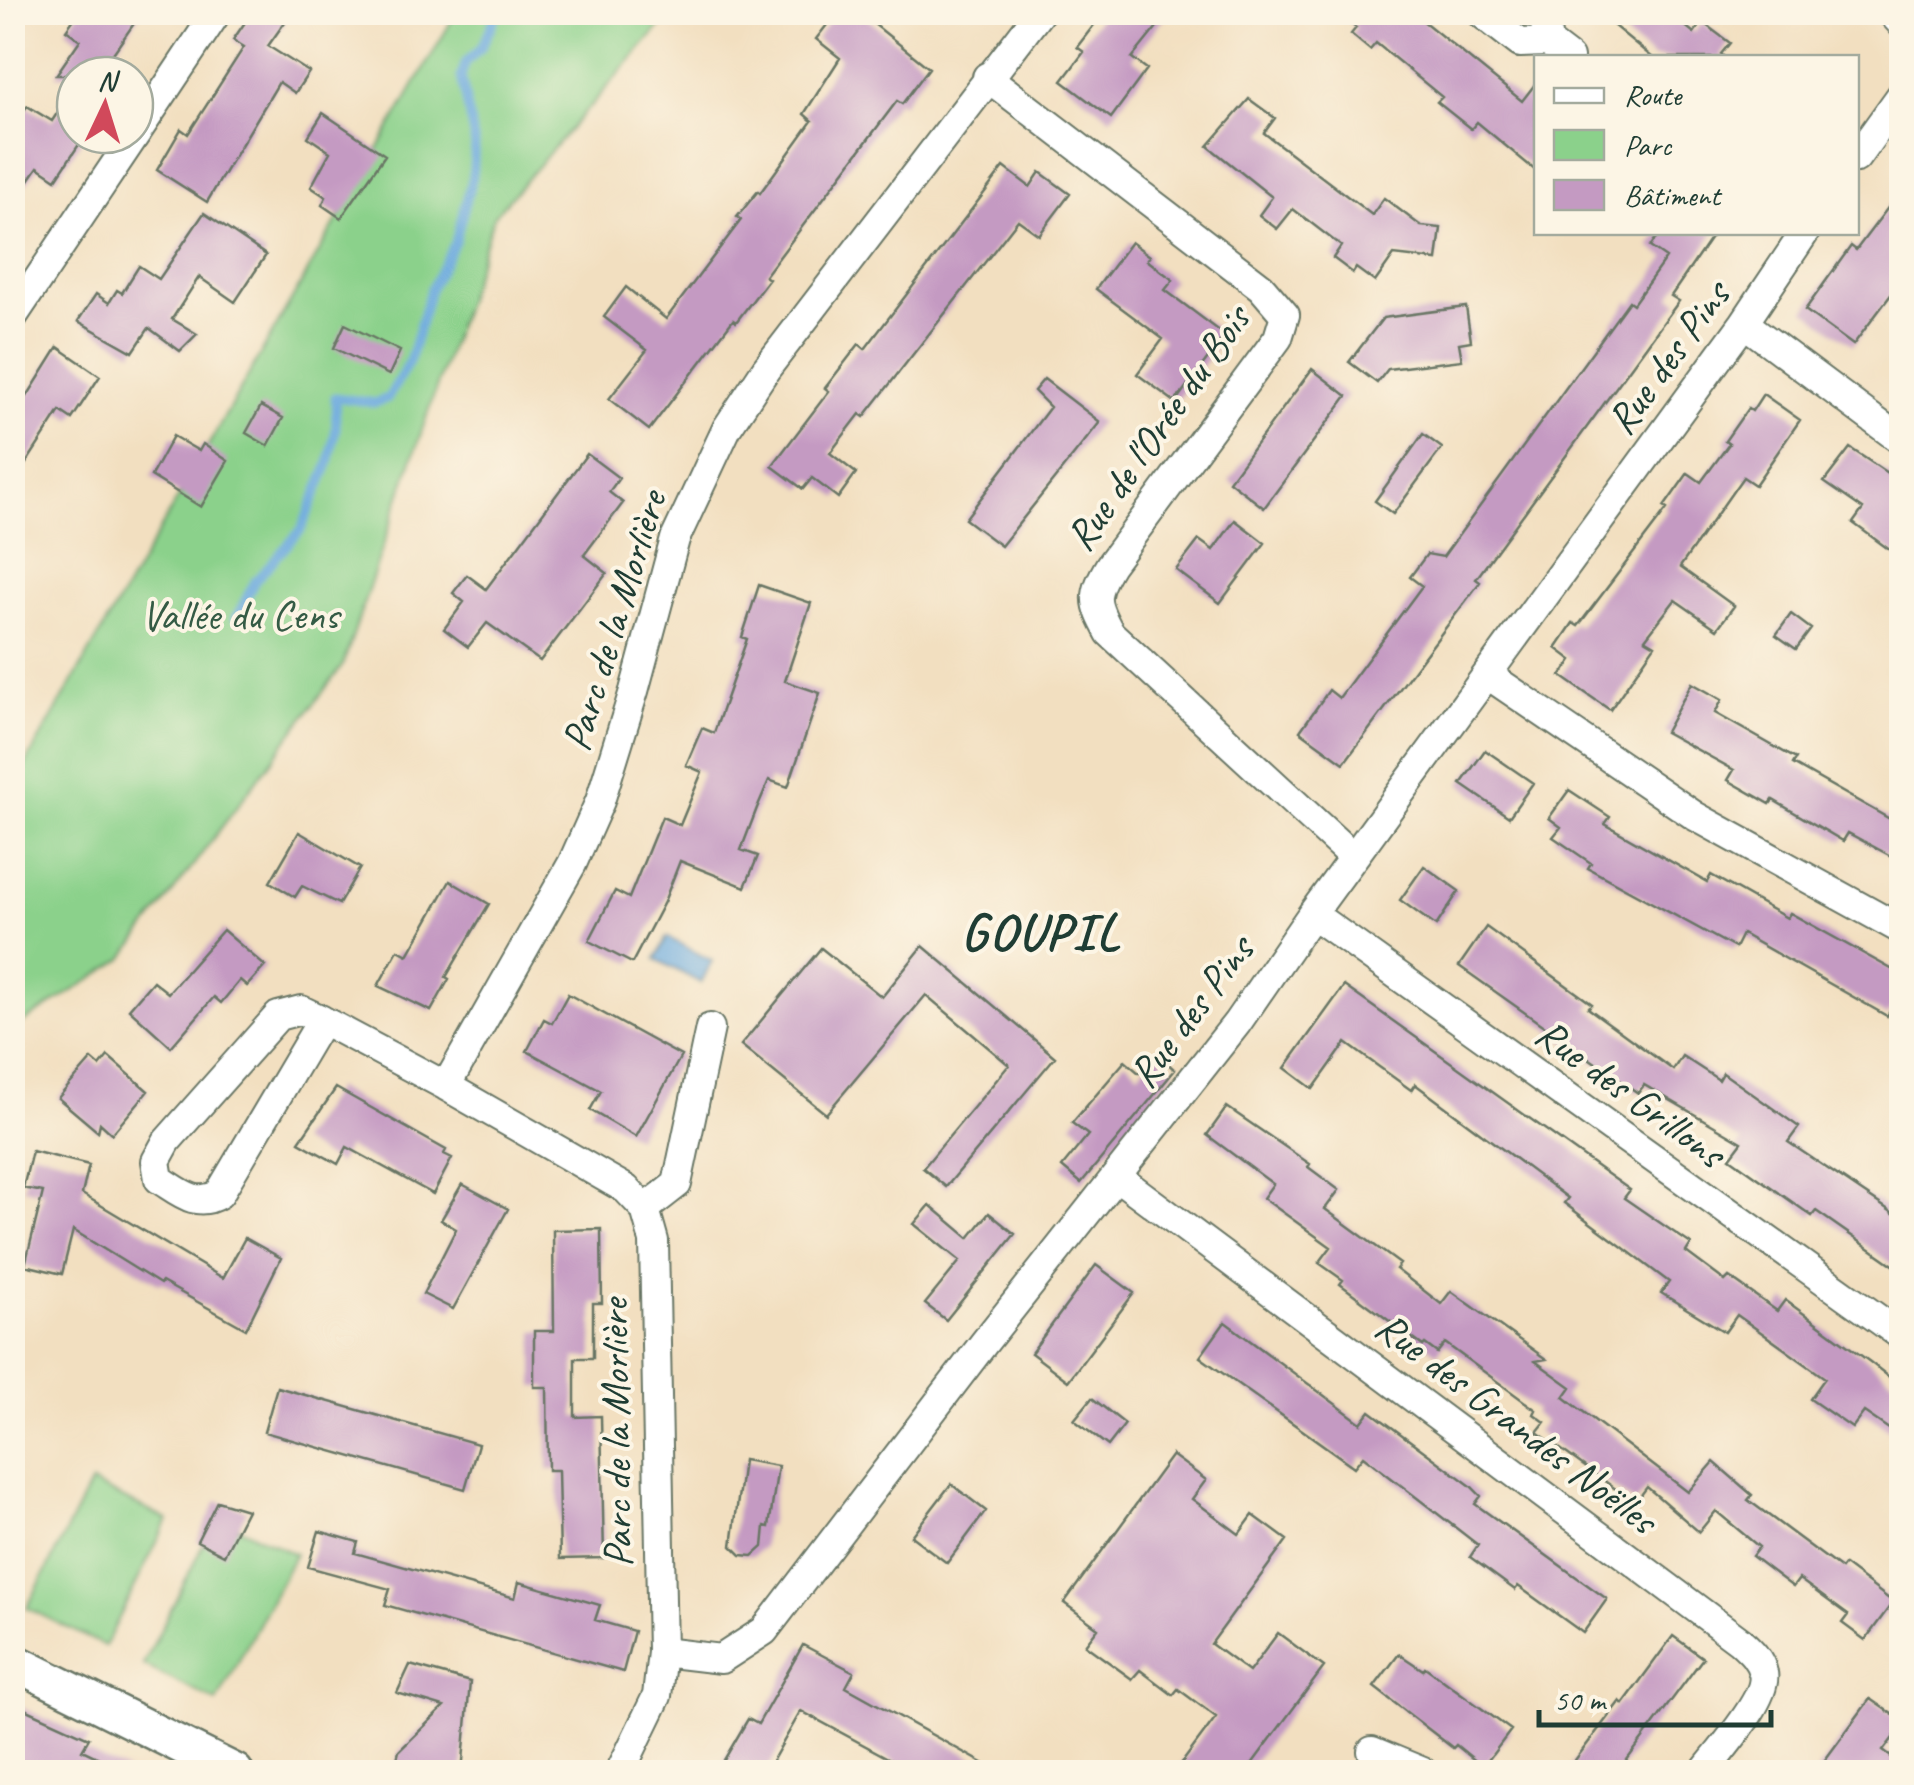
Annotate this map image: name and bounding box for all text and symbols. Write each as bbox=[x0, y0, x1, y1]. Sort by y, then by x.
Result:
north arrow bbox=[55, 55, 155, 155]
legend bbox=[1534, 55, 1859, 235]
text: N bbox=[97, 62, 121, 99]
text: Route bbox=[1624, 76, 1683, 114]
text: Parc bbox=[1624, 126, 1673, 164]
text: Bâtiment bbox=[1624, 176, 1723, 214]
street label: Rue des Pins bbox=[1595, 268, 1743, 445]
street label: Rue de l'Orée du Bois bbox=[1054, 292, 1264, 561]
street label: Parc de la Morlière bbox=[549, 482, 680, 757]
park label: Vallée du Cens bbox=[141, 589, 342, 642]
district label: GOUPIL bbox=[961, 899, 1121, 965]
street label: Rue des Pins bbox=[1117, 923, 1267, 1098]
street label: Rue des Grillons bbox=[1525, 1007, 1738, 1182]
street label: Parc de la Morlière bbox=[587, 1295, 645, 1568]
street label: Rue des Grandes Noëlles bbox=[1365, 1300, 1670, 1548]
scale bar bbox=[1539, 1665, 1772, 1727]
text: 50 m bbox=[1554, 1681, 1607, 1719]

